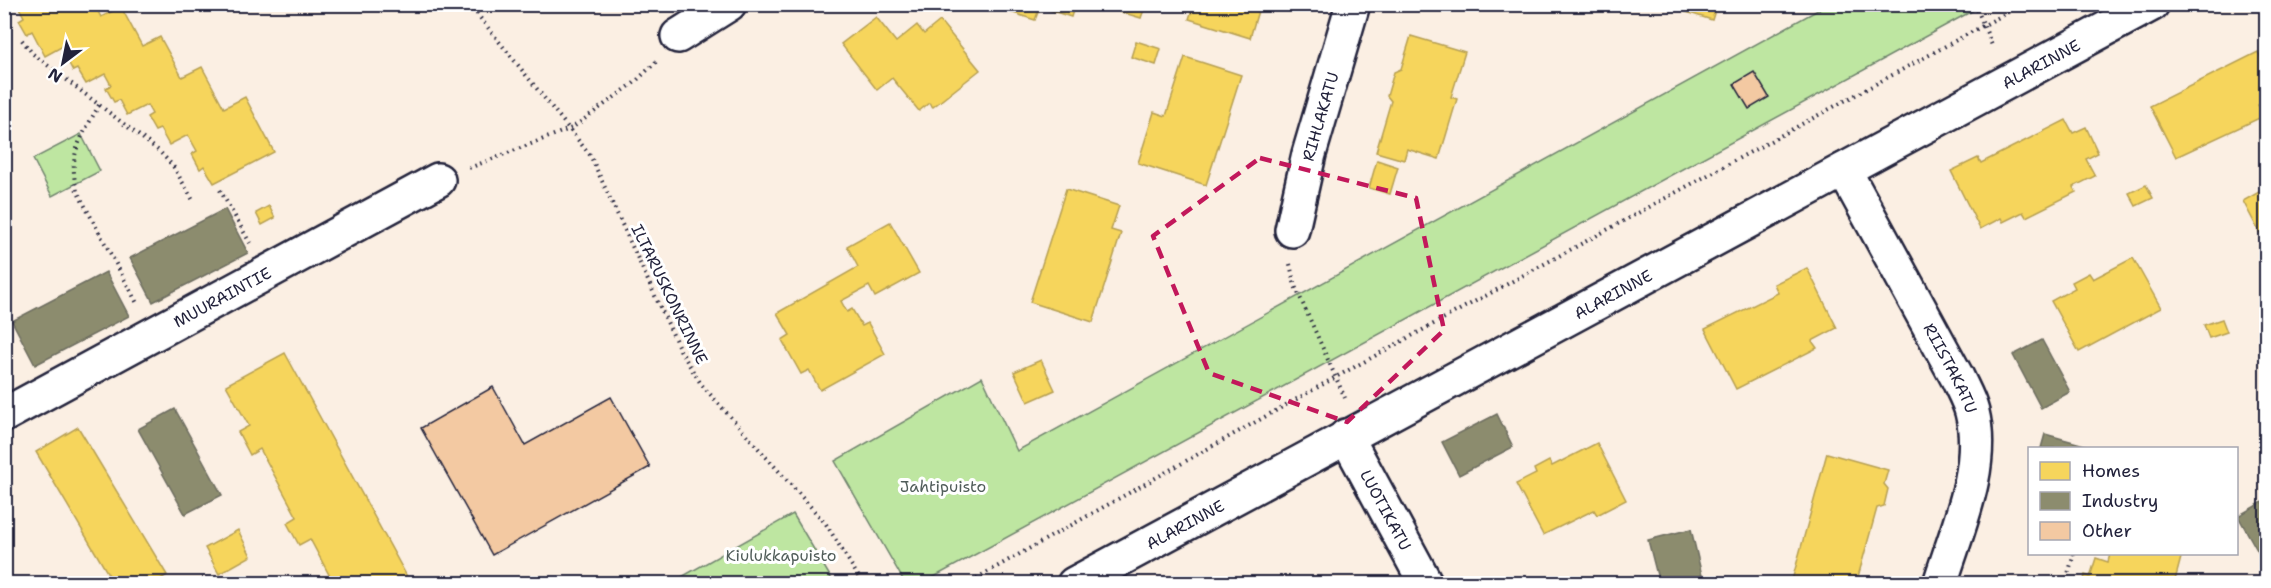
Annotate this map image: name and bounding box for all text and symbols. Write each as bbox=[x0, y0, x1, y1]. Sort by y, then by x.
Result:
north arrow bbox=[33, 33, 93, 93]
street label: ALARINNE bbox=[1998, 35, 2084, 94]
text: N bbox=[44, 63, 66, 88]
street label: RIHLAKATU bbox=[1298, 69, 1344, 163]
street label: ILTARUSKONRINNE bbox=[626, 221, 713, 368]
street label: MUURAINTIE bbox=[170, 262, 275, 332]
street label: ALARINNE bbox=[1570, 265, 1656, 324]
street label: RIISTAKATU bbox=[1919, 320, 1982, 416]
legend bbox=[2028, 447, 2238, 555]
text: Homes bbox=[2082, 459, 2140, 483]
street label: LUOTIKATU bbox=[1355, 466, 1416, 554]
park label: Jahtipuisto bbox=[900, 476, 986, 497]
text: Industry bbox=[2082, 489, 2158, 513]
street label: ALARINNE bbox=[1142, 495, 1228, 554]
text: Other bbox=[2082, 519, 2132, 543]
park label: Kiulukkapuisto bbox=[725, 545, 837, 566]

